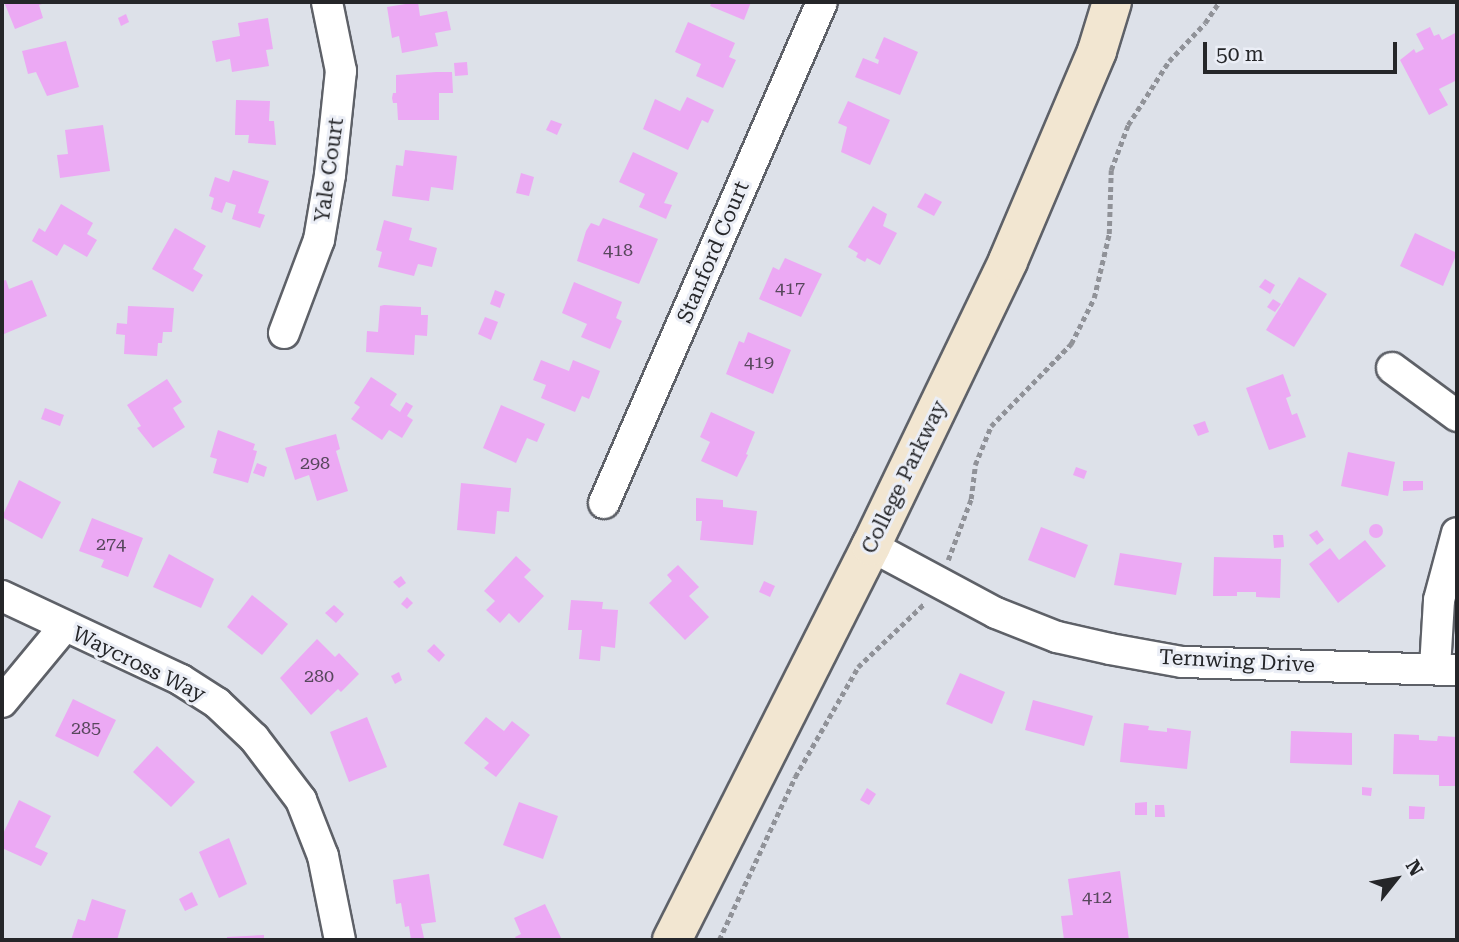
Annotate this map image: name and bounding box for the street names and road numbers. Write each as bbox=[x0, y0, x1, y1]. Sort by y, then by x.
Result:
street label: Yale Court bbox=[309, 116, 349, 224]
street label: Stanford Court bbox=[672, 177, 754, 327]
street label: College Parkway bbox=[856, 396, 952, 558]
street label: Waycross Way bbox=[68, 621, 210, 707]
street label: Ternwing Drive bbox=[1159, 644, 1315, 678]

